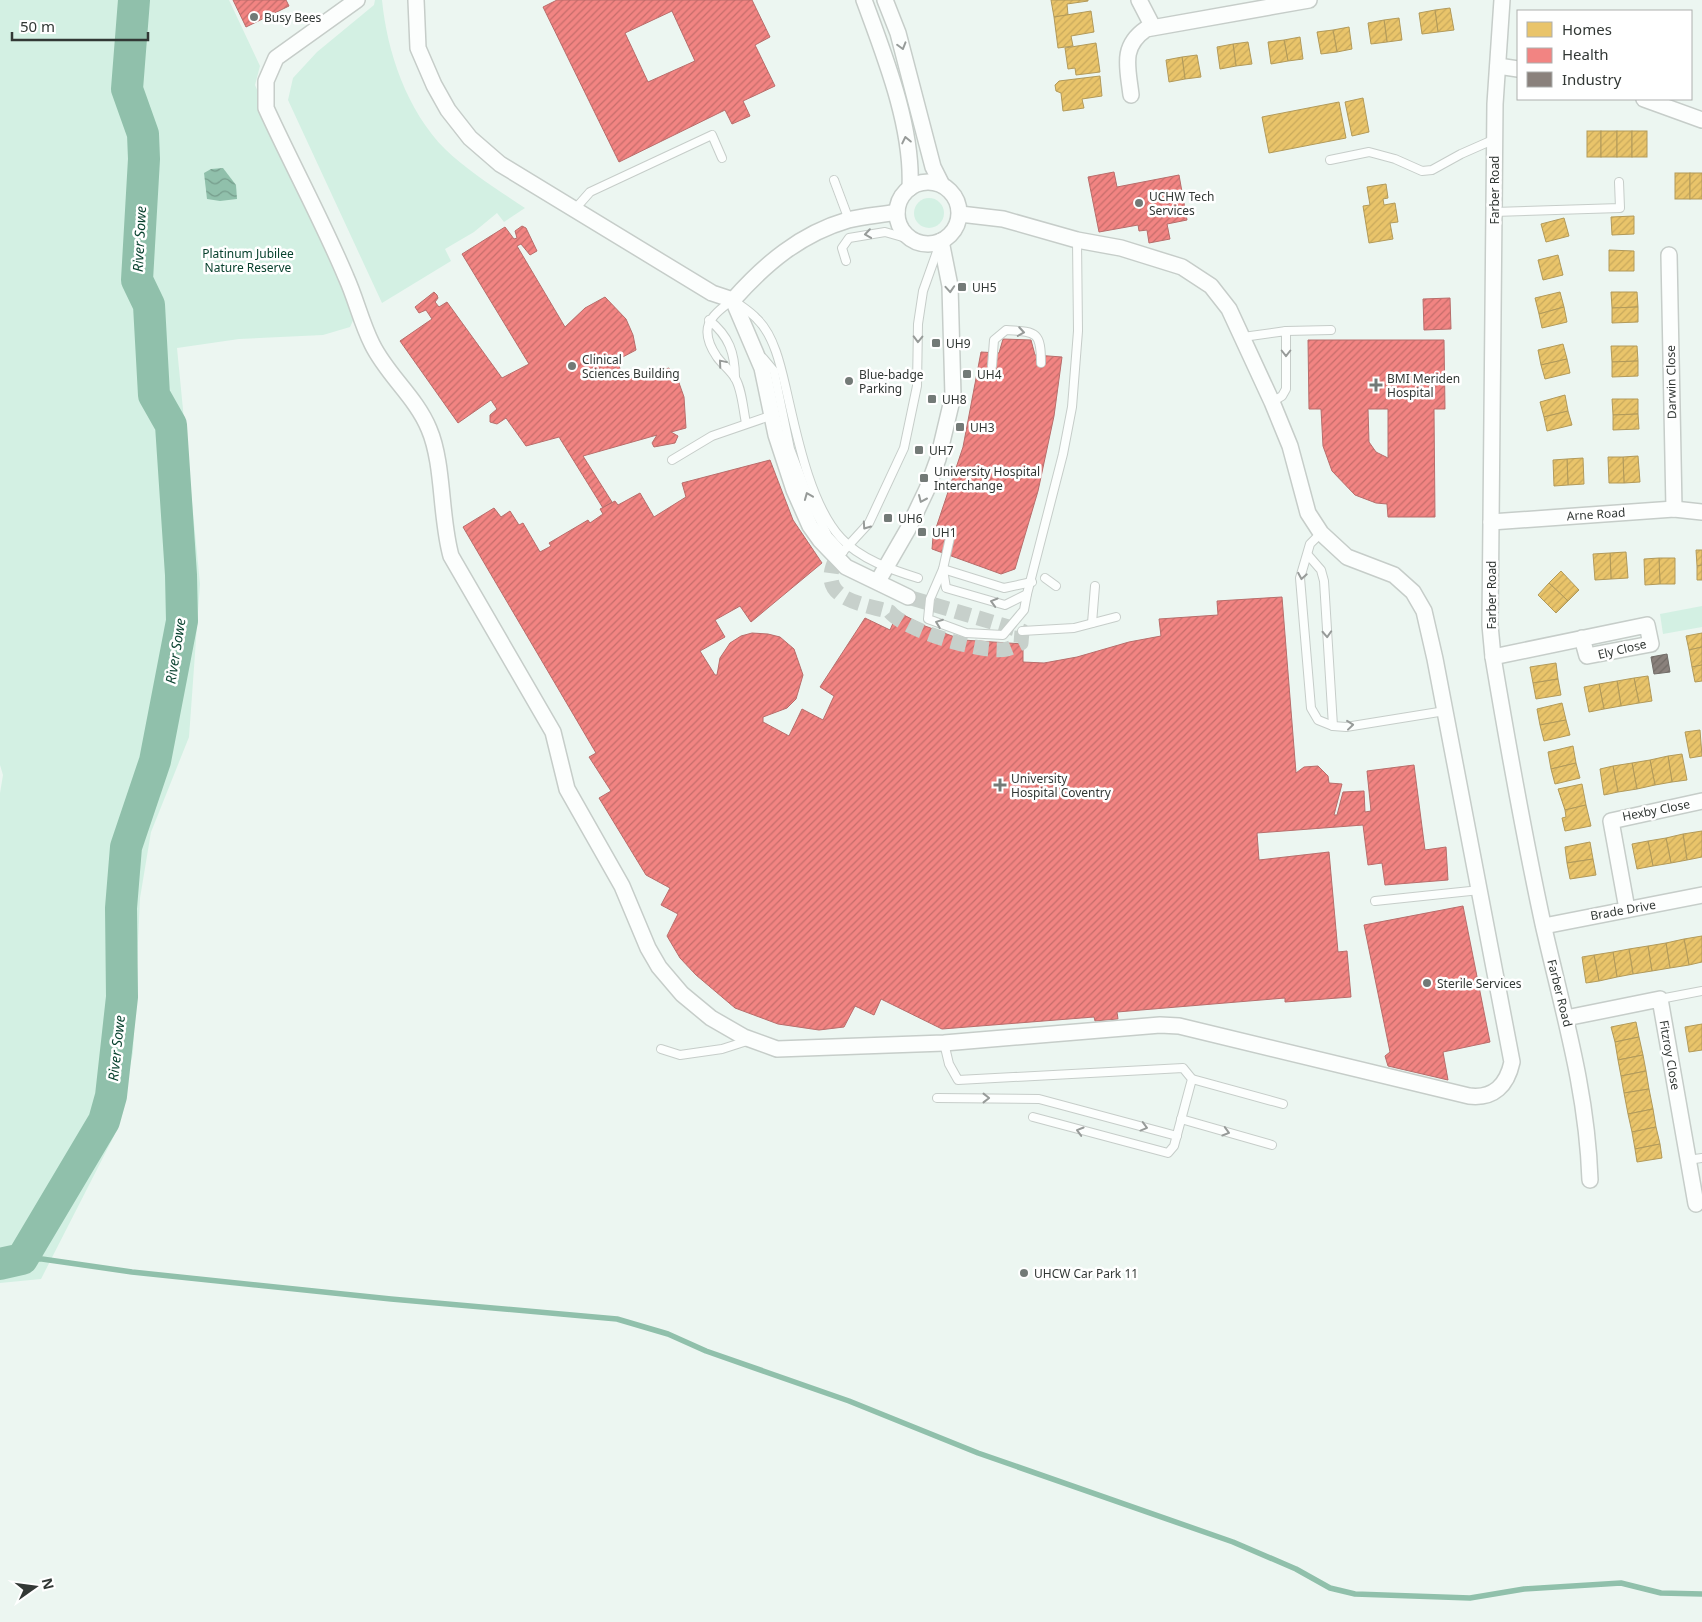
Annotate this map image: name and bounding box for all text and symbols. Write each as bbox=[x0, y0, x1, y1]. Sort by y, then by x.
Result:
place label: Busy Bees bbox=[264, 9, 322, 26]
scale bar bbox=[12, 10, 149, 42]
legend bbox=[1517, 10, 1692, 100]
marker: Busy Bees bbox=[248, 11, 260, 23]
text: 50 m bbox=[20, 16, 55, 36]
text: Homes bbox=[1562, 19, 1612, 39]
one-way arrow bbox=[896, 41, 906, 49]
text: Health bbox=[1562, 44, 1609, 64]
text: Industry bbox=[1562, 69, 1622, 89]
one-way arrow bbox=[901, 135, 912, 144]
street label: Farber Road bbox=[1486, 156, 1503, 224]
place label: UCHW Tech Services bbox=[1149, 188, 1214, 219]
marker: UCHW Tech Services bbox=[1133, 197, 1145, 209]
water label: River Sowe bbox=[128, 205, 150, 273]
one-way arrow bbox=[864, 228, 872, 239]
park label: Platinum Jubilee Nature Reserve bbox=[202, 245, 294, 276]
place label: UH5 bbox=[972, 279, 997, 296]
marker: UH5 bbox=[956, 281, 968, 293]
one-way arrow bbox=[944, 286, 955, 294]
one-way arrow bbox=[1018, 326, 1026, 337]
place label: UH9 bbox=[946, 335, 971, 352]
one-way arrow bbox=[913, 336, 923, 343]
marker: UH9 bbox=[930, 337, 942, 349]
street label: Darwin Close bbox=[1662, 345, 1680, 419]
one-way arrow bbox=[1281, 350, 1291, 357]
place label: Clinical Sciences Building bbox=[582, 351, 680, 382]
one-way arrow bbox=[719, 359, 728, 368]
marker: Clinical Sciences Building bbox=[566, 360, 578, 372]
place label: Blue-badge Parking bbox=[859, 366, 924, 397]
place label: UH4 bbox=[977, 366, 1002, 383]
marker: UH4 bbox=[961, 368, 973, 380]
place label: BMI Meriden Hospital bbox=[1387, 370, 1460, 401]
marker: Blue-badge Parking bbox=[843, 375, 855, 387]
marker: BMI Meriden Hospital bbox=[1369, 378, 1383, 392]
place label: UH8 bbox=[942, 391, 967, 408]
marker: UH8 bbox=[926, 393, 938, 405]
place label: UH3 bbox=[970, 419, 995, 436]
marker: UH3 bbox=[954, 421, 966, 433]
place label: UH7 bbox=[929, 442, 954, 459]
marker: UH7 bbox=[913, 444, 925, 456]
place label: University Hospital Interchange bbox=[934, 463, 1040, 494]
marker: University Hospital Interchange bbox=[918, 472, 930, 484]
one-way arrow bbox=[804, 492, 815, 501]
one-way arrow bbox=[917, 494, 928, 503]
street label: Arne Road bbox=[1566, 503, 1626, 525]
place label: UH6 bbox=[898, 510, 923, 527]
marker: UH6 bbox=[882, 512, 894, 524]
one-way arrow bbox=[863, 520, 872, 530]
place label: UH1 bbox=[932, 524, 957, 541]
marker: UH1 bbox=[916, 526, 928, 538]
street label: Farber Road bbox=[1483, 561, 1500, 629]
one-way arrow bbox=[1297, 572, 1307, 581]
one-way arrow bbox=[991, 597, 999, 607]
water label: River Sowe bbox=[160, 617, 190, 685]
one-way arrow bbox=[935, 619, 944, 629]
one-way arrow bbox=[1322, 630, 1333, 638]
street label: Ely Close bbox=[1596, 635, 1648, 663]
one-way arrow bbox=[1346, 720, 1354, 731]
place label: University Hospital Coventry bbox=[1011, 770, 1112, 801]
marker: University Hospital Coventry bbox=[993, 778, 1007, 792]
street label: Hexby Close bbox=[1621, 795, 1692, 825]
street label: Brade Drive bbox=[1589, 896, 1657, 924]
street label: Farber Road bbox=[1543, 957, 1577, 1029]
place label: Sterile Services bbox=[1437, 975, 1522, 992]
marker: Sterile Services bbox=[1421, 977, 1433, 989]
water label: River Sowe bbox=[103, 1014, 129, 1082]
street label: Fitzroy Close bbox=[1655, 1019, 1685, 1092]
one-way arrow bbox=[982, 1093, 990, 1104]
one-way arrow bbox=[1140, 1122, 1148, 1132]
one-way arrow bbox=[1076, 1126, 1084, 1136]
one-way arrow bbox=[1222, 1126, 1230, 1136]
place label: UHCW Car Park 11 bbox=[1034, 1265, 1138, 1282]
marker: UHCW Car Park 11 bbox=[1018, 1267, 1030, 1279]
north arrow bbox=[10, 1562, 60, 1612]
text: N bbox=[38, 1576, 59, 1592]

